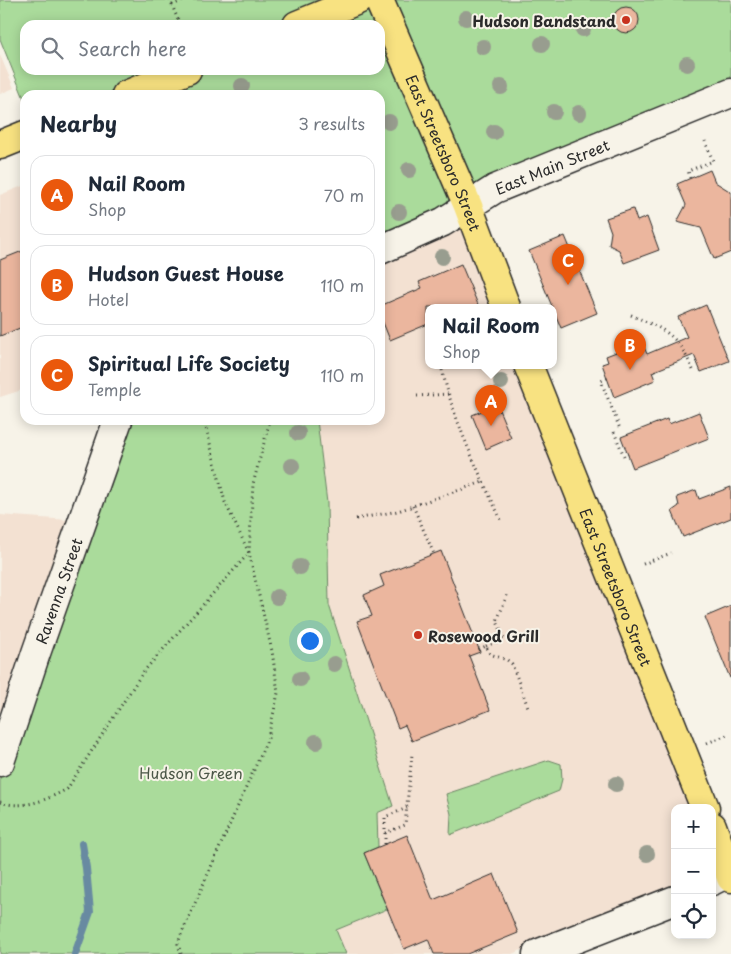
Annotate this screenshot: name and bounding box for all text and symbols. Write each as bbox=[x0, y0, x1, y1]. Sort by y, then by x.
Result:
place label: Hudson Bandstand bbox=[472, 9, 616, 32]
marker: Hudson Bandstand bbox=[620, 14, 632, 26]
search box bbox=[20, 20, 385, 75]
icon: search bbox=[38, 34, 66, 62]
text: Search here bbox=[78, 34, 187, 62]
street label: East Streetsboro Street bbox=[401, 71, 488, 234]
text: Nearby bbox=[40, 107, 117, 139]
text: 3 results bbox=[298, 111, 365, 135]
street label: East Main Street bbox=[491, 132, 613, 199]
text: Nail Room bbox=[88, 169, 186, 197]
text: A bbox=[51, 183, 63, 207]
text: 70 m bbox=[324, 183, 364, 207]
text: Shop bbox=[88, 197, 126, 221]
pin: C bbox=[552, 244, 584, 285]
text: Hudson Guest House bbox=[88, 259, 284, 287]
text: B bbox=[52, 273, 62, 297]
text: 110 m bbox=[321, 273, 364, 297]
text: Hotel bbox=[88, 287, 129, 311]
popup bbox=[425, 304, 557, 369]
text: Nail Room bbox=[442, 311, 540, 339]
pin: B bbox=[614, 329, 646, 370]
text: Shop bbox=[442, 339, 480, 363]
text: Spiritual Life Society bbox=[88, 349, 290, 377]
text: C bbox=[51, 363, 63, 387]
text: 110 m bbox=[321, 363, 364, 387]
text: Temple bbox=[88, 377, 141, 401]
pin: A bbox=[475, 385, 507, 426]
street label: East Streetsboro Street bbox=[575, 505, 659, 669]
street label: Ravenna Street bbox=[29, 534, 87, 647]
place label: Rosewood Grill bbox=[428, 624, 539, 647]
your location bbox=[297, 628, 323, 654]
marker: Rosewood Grill bbox=[412, 629, 424, 641]
park label: Hudson Green bbox=[139, 761, 243, 784]
map controls bbox=[671, 804, 716, 939]
button: + bbox=[671, 804, 716, 849]
button: − bbox=[671, 849, 716, 894]
button: locate bbox=[671, 894, 716, 939]

